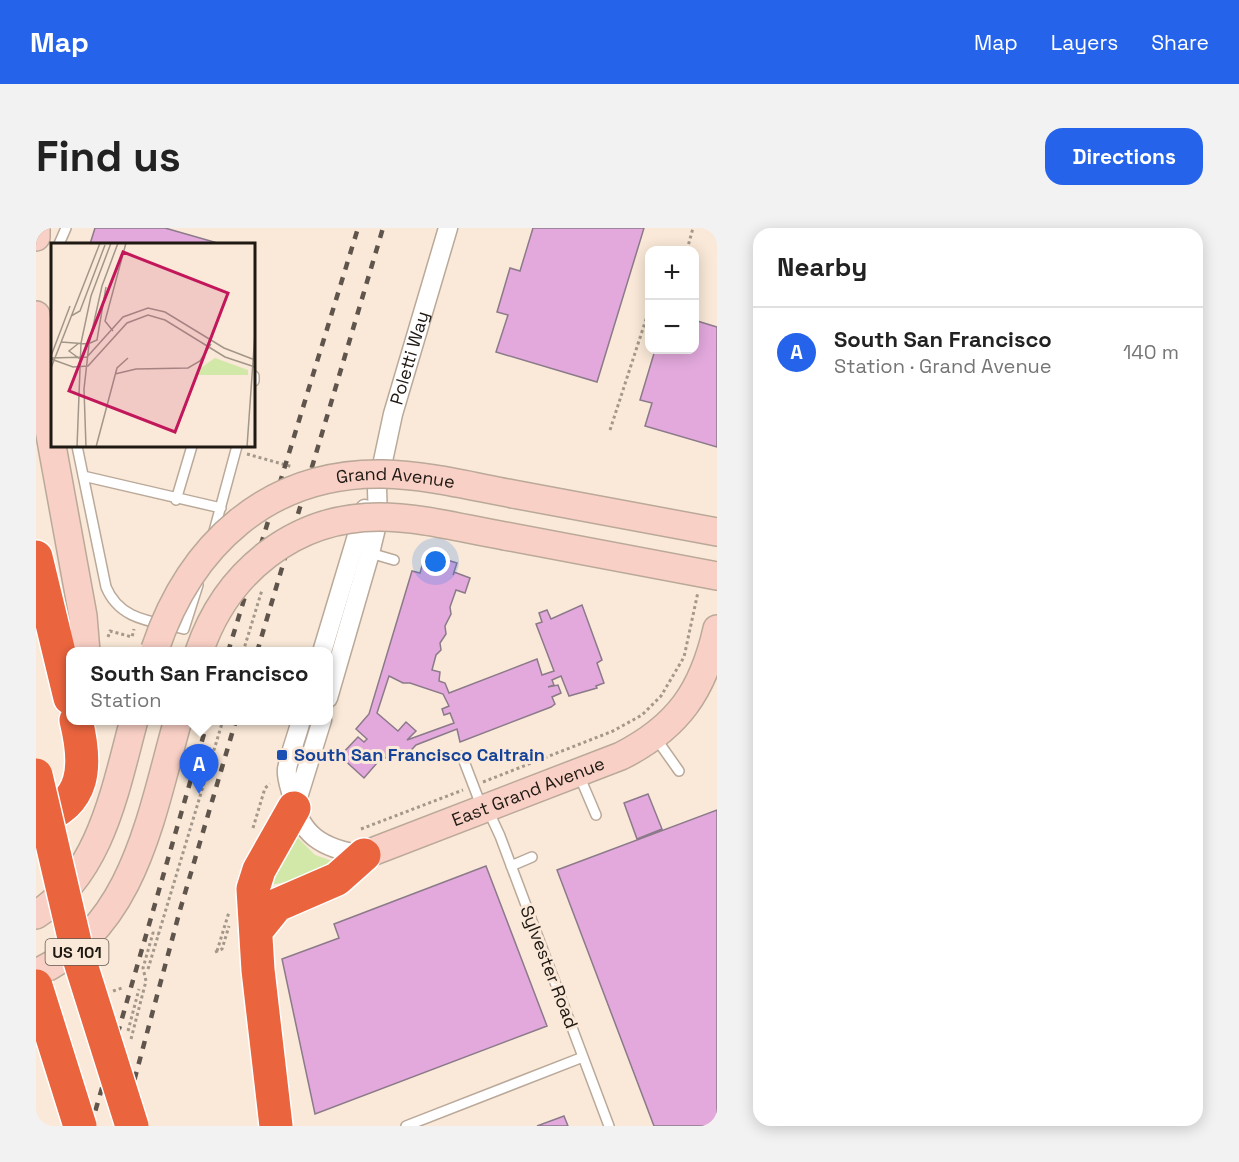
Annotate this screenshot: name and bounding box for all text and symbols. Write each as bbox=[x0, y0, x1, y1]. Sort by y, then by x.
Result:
text: Map bbox=[30, 24, 89, 60]
text: Map bbox=[974, 29, 1018, 56]
text: Layers bbox=[1051, 29, 1118, 56]
text: Share bbox=[1151, 29, 1209, 56]
button: Directions bbox=[1045, 128, 1203, 185]
text: Find us bbox=[36, 130, 181, 183]
inset map bbox=[51, 243, 255, 447]
map controls bbox=[645, 246, 699, 354]
button: + bbox=[645, 246, 699, 300]
text: Nearby bbox=[777, 250, 867, 284]
button: − bbox=[645, 300, 699, 354]
street label: Poletti Way bbox=[384, 308, 434, 407]
text: South San Francisco bbox=[834, 325, 1052, 353]
text: A bbox=[790, 339, 803, 365]
text: 140 m bbox=[1123, 339, 1179, 365]
text: Station · Grand Avenue bbox=[834, 353, 1052, 379]
street label: Grand Avenue bbox=[334, 462, 457, 493]
your location bbox=[421, 547, 450, 576]
popup bbox=[66, 647, 333, 725]
text: South San Francisco bbox=[91, 659, 308, 687]
text: Station bbox=[91, 687, 162, 713]
place label: South San Francisco Caltrain bbox=[294, 743, 545, 766]
pin: A bbox=[180, 744, 218, 794]
marker: South San Francisco Caltrain bbox=[275, 748, 289, 762]
street label: East Grand Avenue bbox=[448, 751, 608, 831]
street label: Sylvester Road bbox=[515, 902, 583, 1032]
road number: US 101 bbox=[45, 939, 108, 965]

